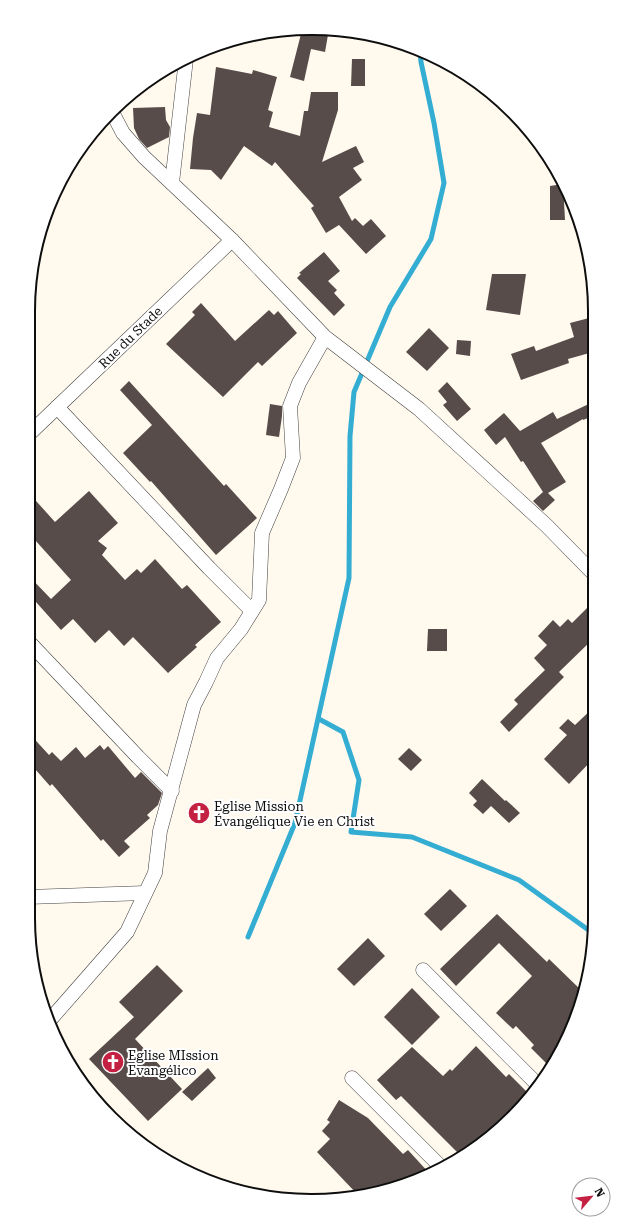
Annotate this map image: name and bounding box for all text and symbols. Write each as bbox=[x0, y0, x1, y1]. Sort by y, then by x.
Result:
street label: Rue du Stade bbox=[96, 303, 165, 371]
place label: Eglise Mission Évangélique Vie en Christ bbox=[214, 799, 375, 829]
church icon: Eglise Mission Évangélique Vie en Christ bbox=[186, 800, 212, 826]
place label: Eglise MIssion Evangélico bbox=[128, 1048, 219, 1078]
church icon: Eglise MIssion Evangélico bbox=[100, 1049, 126, 1075]
north arrow bbox=[571, 1177, 611, 1217]
text: N bbox=[592, 1186, 607, 1200]

